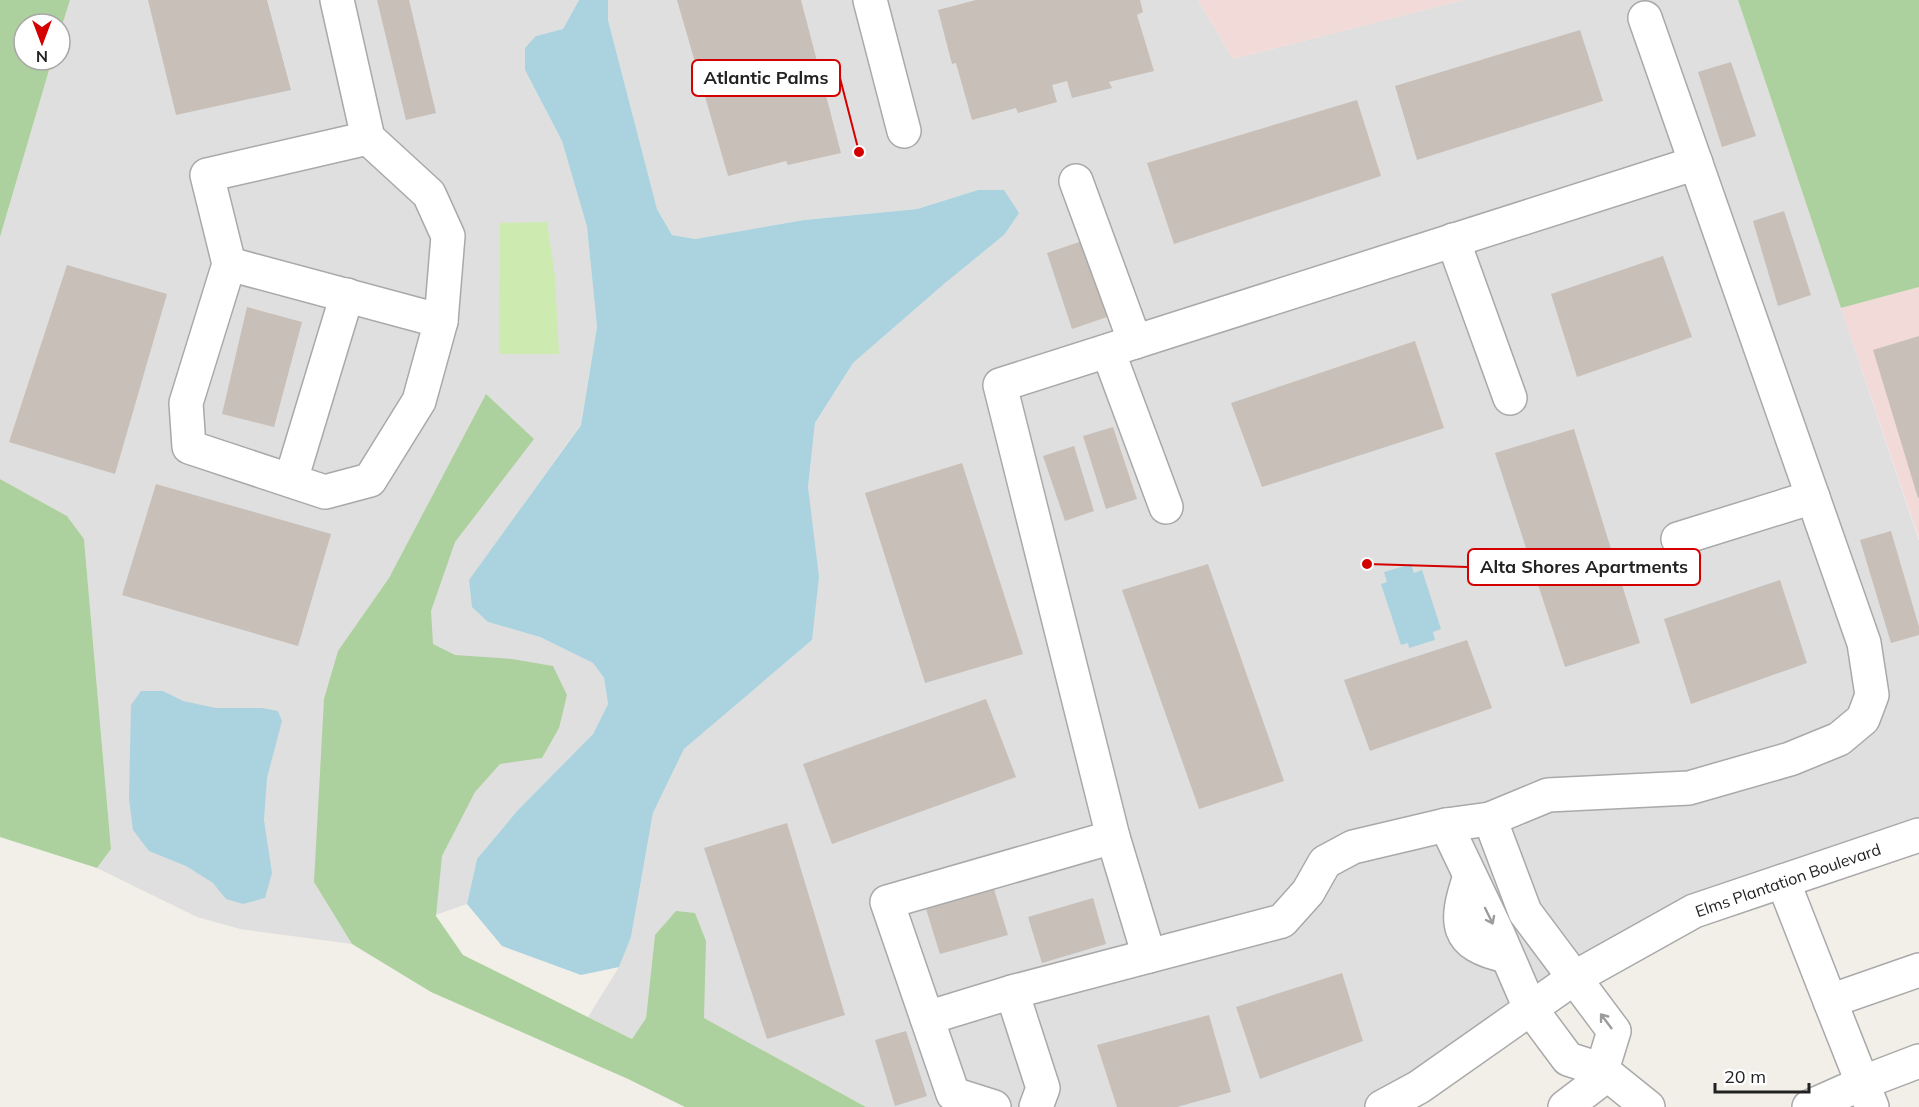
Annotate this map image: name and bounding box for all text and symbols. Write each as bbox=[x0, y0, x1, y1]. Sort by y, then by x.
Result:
north arrow bbox=[12, 12, 72, 72]
text: N bbox=[36, 47, 48, 67]
callout: Atlantic Palms bbox=[692, 60, 840, 96]
text: Atlantic Palms bbox=[704, 66, 828, 89]
callout: Alta Shores Apartments bbox=[1468, 549, 1700, 585]
text: Alta Shores Apartments bbox=[1480, 555, 1688, 578]
street label: Elms Plantation Boulevard bbox=[1693, 839, 1883, 921]
one-way arrow bbox=[1484, 907, 1496, 925]
one-way arrow bbox=[1600, 1013, 1612, 1029]
scale bar bbox=[1715, 1056, 1810, 1094]
text: 20 m bbox=[1724, 1065, 1766, 1088]

